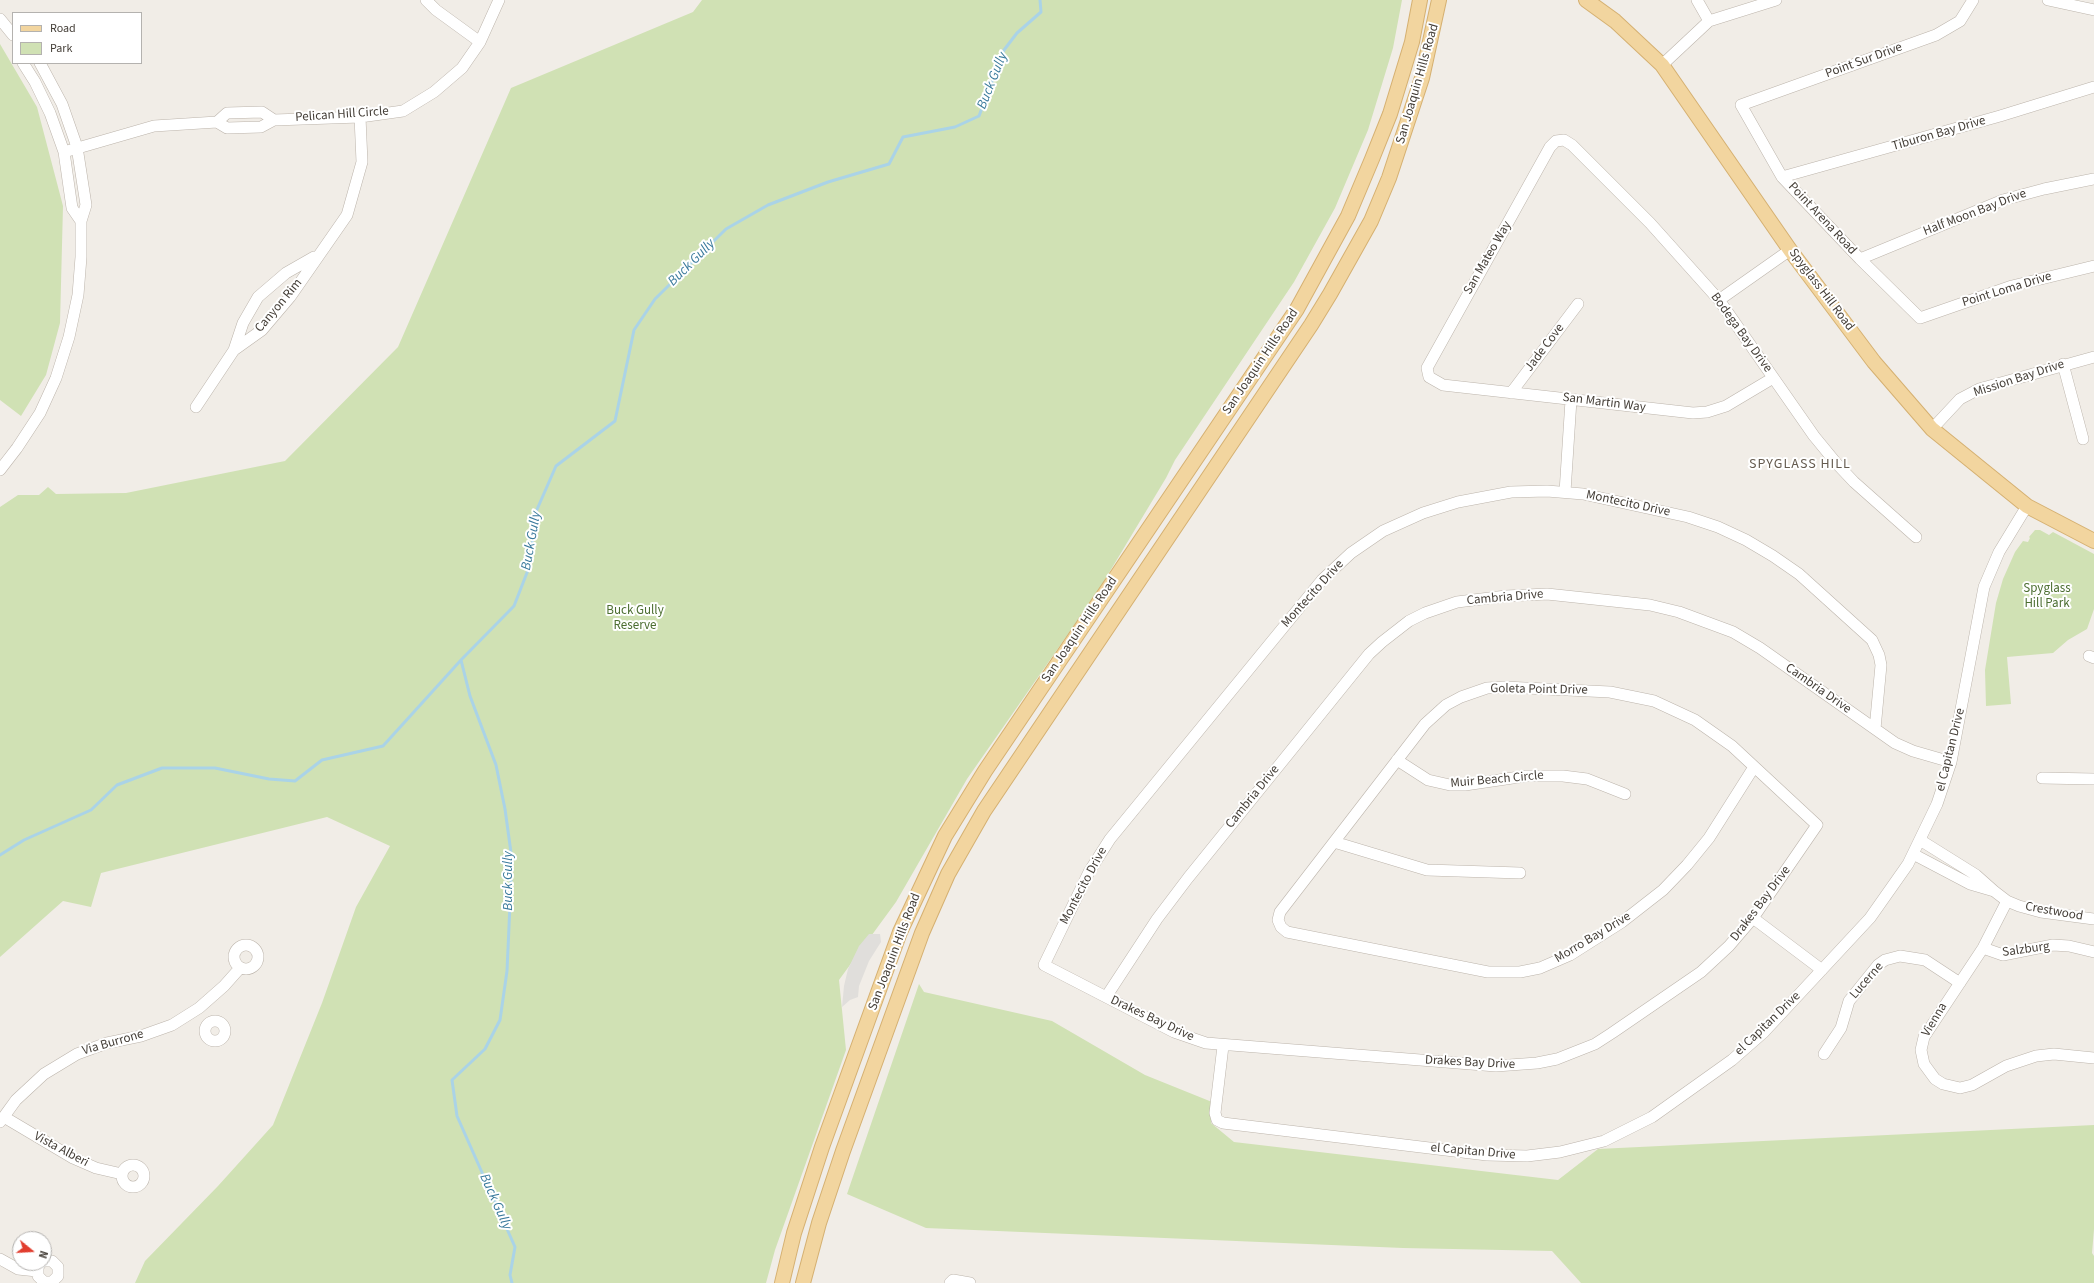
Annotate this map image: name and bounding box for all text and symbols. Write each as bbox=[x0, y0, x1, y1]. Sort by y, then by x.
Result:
legend bbox=[12, 12, 142, 64]
text: Road bbox=[50, 20, 76, 37]
street label: San Joaquin Hills Road bbox=[1393, 22, 1443, 146]
text: Park bbox=[50, 40, 72, 57]
street label: Point Sur Drive bbox=[1823, 40, 1905, 82]
water label: Buck Gully bbox=[974, 50, 1012, 112]
street label: Pelican Hill Circle bbox=[295, 104, 389, 126]
street label: Tiburon Bay Drive bbox=[1890, 113, 1988, 155]
street label: Point Arena Road bbox=[1784, 180, 1860, 258]
street label: Half Moon Bay Drive bbox=[1921, 186, 2029, 240]
street label: San Mateo Way bbox=[1461, 219, 1515, 297]
water label: Buck Gully bbox=[665, 236, 719, 290]
street label: Spyglass Hill Road bbox=[1785, 246, 1857, 334]
street label: Point Loma Drive bbox=[1960, 269, 2054, 311]
street label: Canyon Rim bbox=[252, 276, 306, 336]
street label: Bodega Bay Drive bbox=[1707, 290, 1775, 376]
street label: San Joaquin Hills Road bbox=[1220, 306, 1302, 418]
street label: Jade Cove bbox=[1522, 321, 1568, 375]
street label: Mission Bay Drive bbox=[1972, 357, 2066, 401]
street label: San Martin Way bbox=[1562, 390, 1646, 416]
district label: SPYGLASS HILL bbox=[1749, 457, 1851, 473]
street label: Montecito Drive bbox=[1585, 487, 1671, 521]
water label: Buck Gully bbox=[519, 510, 545, 572]
street label: Montecito Drive bbox=[1279, 557, 1347, 631]
street label: San Joaquin Hills Road bbox=[1039, 574, 1121, 686]
park label: Spyglass Hill Park bbox=[2023, 581, 2071, 612]
street label: Cambria Drive bbox=[1466, 587, 1544, 609]
park label: Buck Gully Reserve bbox=[606, 603, 664, 634]
street label: Cambria Drive bbox=[1782, 661, 1854, 717]
street label: Goleta Point Drive bbox=[1490, 681, 1588, 699]
street label: el Capitan Drive bbox=[1933, 707, 1969, 793]
street label: Cambria Drive bbox=[1223, 762, 1283, 832]
street label: Muir Beach Circle bbox=[1450, 768, 1544, 792]
street label: Montecito Drive bbox=[1057, 845, 1111, 927]
water label: Buck Gully bbox=[501, 851, 517, 911]
street label: Drakes Bay Drive bbox=[1728, 863, 1794, 945]
street label: San Joaquin Hills Road bbox=[865, 891, 925, 1013]
street label: Crestwood bbox=[2024, 899, 2084, 925]
street label: Morro Bay Drive bbox=[1552, 909, 1634, 967]
street label: Salzburg bbox=[2001, 939, 2051, 961]
street label: Lucerne bbox=[1847, 959, 1887, 1003]
street label: el Capitan Drive bbox=[1732, 989, 1804, 1059]
street label: Drakes Bay Drive bbox=[1108, 993, 1196, 1045]
street label: Vienna bbox=[1919, 1000, 1951, 1040]
street label: Via Burrone bbox=[80, 1027, 146, 1059]
street label: Drakes Bay Drive bbox=[1424, 1053, 1516, 1073]
street label: Vista Alberi bbox=[31, 1129, 91, 1171]
street label: el Capitan Drive bbox=[1430, 1141, 1516, 1163]
water label: Buck Gully bbox=[475, 1171, 515, 1233]
north arrow bbox=[12, 1231, 52, 1271]
text: N bbox=[35, 1249, 51, 1260]

